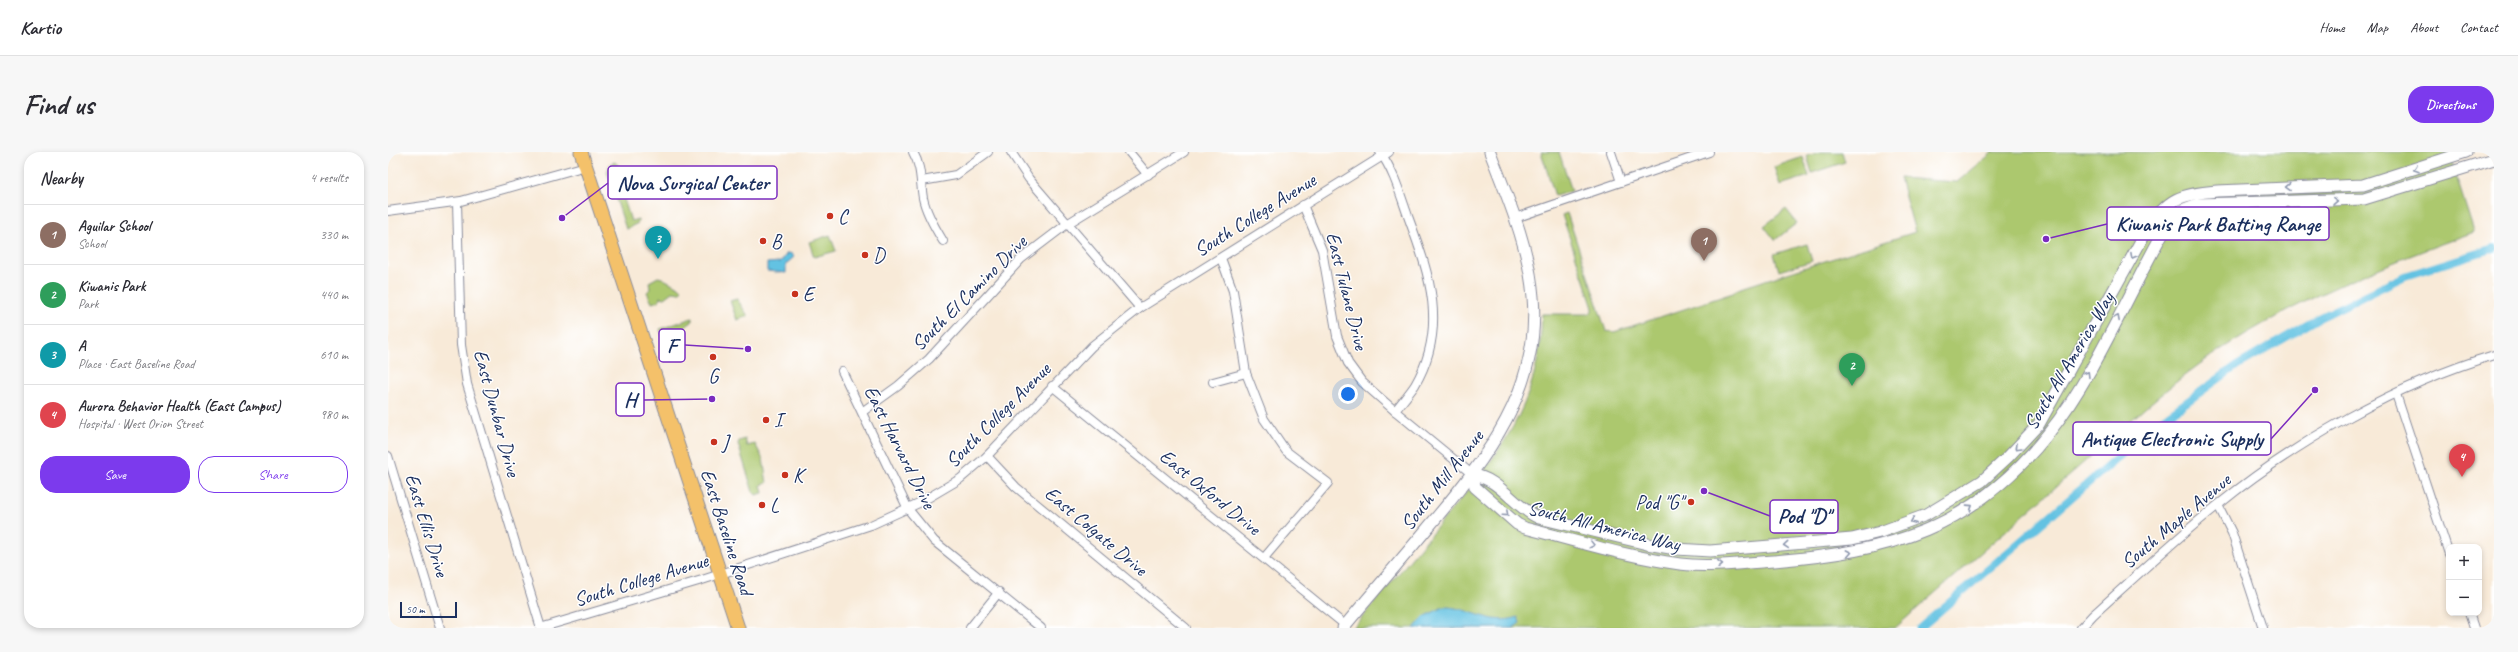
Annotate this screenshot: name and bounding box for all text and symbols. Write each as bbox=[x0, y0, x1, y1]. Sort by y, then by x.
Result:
text: Kartio bbox=[20, 16, 61, 40]
text: Home bbox=[2319, 19, 2345, 36]
text: Map bbox=[2367, 19, 2388, 36]
text: About bbox=[2410, 19, 2438, 36]
text: Contact bbox=[2460, 19, 2498, 36]
button: Directions bbox=[2408, 86, 2494, 123]
text: Find us bbox=[24, 87, 94, 122]
one-way arrow bbox=[2412, 164, 2419, 173]
callout: Nova Surgical Center bbox=[608, 166, 777, 199]
street label: South College Avenue bbox=[1190, 167, 1322, 262]
text: Nearby bbox=[40, 168, 83, 189]
text: 4 results bbox=[310, 170, 348, 186]
text: Nova Surgical Center bbox=[617, 170, 771, 196]
one-way arrow bbox=[2285, 183, 2291, 192]
one-way arrow bbox=[2332, 197, 2338, 205]
place label: C bbox=[838, 204, 850, 229]
callout: Kiwanis Park Batting Range bbox=[2107, 207, 2329, 240]
marker: C bbox=[825, 211, 835, 221]
text: Kiwanis Park Batting Range bbox=[2116, 211, 2322, 237]
text: Aguilar School bbox=[78, 217, 151, 236]
pin: 3 bbox=[645, 226, 671, 259]
text: 1 bbox=[50, 227, 56, 243]
text: 330 m bbox=[320, 227, 348, 243]
pin: 1 bbox=[1691, 228, 1717, 261]
place label: B bbox=[771, 229, 783, 254]
street label: South El Camino Drive bbox=[906, 229, 1033, 356]
street label: East Tulane Drive bbox=[1320, 230, 1374, 354]
text: School bbox=[78, 236, 106, 252]
marker: B bbox=[758, 236, 768, 246]
place label: D bbox=[873, 243, 886, 268]
marker: D bbox=[860, 250, 870, 260]
one-way arrow bbox=[2130, 251, 2138, 259]
text: Kiwanis Park bbox=[78, 277, 145, 296]
place label: E bbox=[803, 282, 816, 307]
text: 2 bbox=[50, 287, 56, 303]
text: 440 m bbox=[320, 287, 348, 303]
street label: South All America Way bbox=[2018, 287, 2120, 434]
marker: E bbox=[790, 289, 800, 299]
text: Park bbox=[78, 296, 99, 312]
one-way arrow bbox=[2112, 315, 2120, 322]
callout: F bbox=[659, 329, 685, 362]
text: F bbox=[667, 333, 681, 359]
text: A bbox=[78, 337, 86, 356]
text: 3 bbox=[50, 347, 56, 363]
text: 610 m bbox=[320, 347, 348, 363]
street label: East Dunbar Drive bbox=[468, 347, 526, 481]
marker: G bbox=[708, 352, 718, 362]
pin: 2 bbox=[1839, 353, 1865, 386]
text: Place · East Baseline Road bbox=[78, 356, 195, 372]
street label: South College Avenue bbox=[940, 356, 1057, 473]
place label: G bbox=[708, 364, 720, 389]
one-way arrow bbox=[2082, 371, 2089, 378]
street label: East Harvard Drive bbox=[858, 381, 942, 514]
callout: H bbox=[616, 383, 644, 416]
your location bbox=[1338, 384, 1358, 404]
text: H bbox=[624, 387, 640, 413]
text: Aurora Behavior Health (East Campus) bbox=[78, 397, 280, 416]
text: 4 bbox=[50, 407, 56, 423]
text: 980 m bbox=[320, 407, 348, 423]
place label: I bbox=[774, 408, 787, 433]
marker: I bbox=[761, 415, 771, 425]
text: Hospital · West Orion Street bbox=[78, 416, 203, 432]
callout: Antique Electronic Supply bbox=[2073, 422, 2271, 455]
street label: South Mill Avenue bbox=[1395, 424, 1490, 535]
text: Antique Electronic Supply bbox=[2081, 426, 2265, 452]
place label: J bbox=[721, 430, 731, 455]
marker: J bbox=[709, 437, 719, 447]
one-way arrow bbox=[2015, 442, 2023, 450]
street label: East Oxford Drive bbox=[1154, 444, 1267, 541]
pin: 4 bbox=[2449, 444, 2475, 477]
button: Save bbox=[40, 456, 190, 493]
button: Share bbox=[198, 456, 348, 493]
place label: K bbox=[793, 463, 807, 488]
street label: East Baseline Road bbox=[695, 466, 760, 601]
street label: South Maple Avenue bbox=[2116, 467, 2237, 574]
marker: K bbox=[780, 470, 790, 480]
street label: East Ellis Drive bbox=[400, 471, 455, 581]
street label: East Colgate Drive bbox=[1040, 481, 1154, 582]
place label: Pod "G" bbox=[1635, 490, 1687, 515]
place label: L bbox=[770, 493, 779, 518]
street label: South All America Way bbox=[1525, 495, 1684, 557]
marker: Pod "G" bbox=[1686, 497, 1696, 507]
marker: L bbox=[757, 500, 767, 510]
callout: Pod "D" bbox=[1770, 500, 1838, 533]
text: Pod "D" bbox=[1778, 503, 1835, 529]
one-way arrow bbox=[1965, 505, 1972, 512]
one-way arrow bbox=[1501, 509, 1509, 517]
one-way arrow bbox=[1909, 516, 1916, 524]
one-way arrow bbox=[1588, 540, 1595, 549]
one-way arrow bbox=[1783, 541, 1789, 550]
map controls bbox=[2446, 544, 2482, 616]
button: + bbox=[2446, 544, 2482, 580]
street label: South College Avenue bbox=[571, 547, 712, 612]
one-way arrow bbox=[1846, 549, 1852, 558]
one-way arrow bbox=[1717, 560, 1723, 569]
button: − bbox=[2446, 580, 2482, 616]
scale bar bbox=[400, 600, 457, 619]
text: 50 m bbox=[406, 602, 425, 616]

